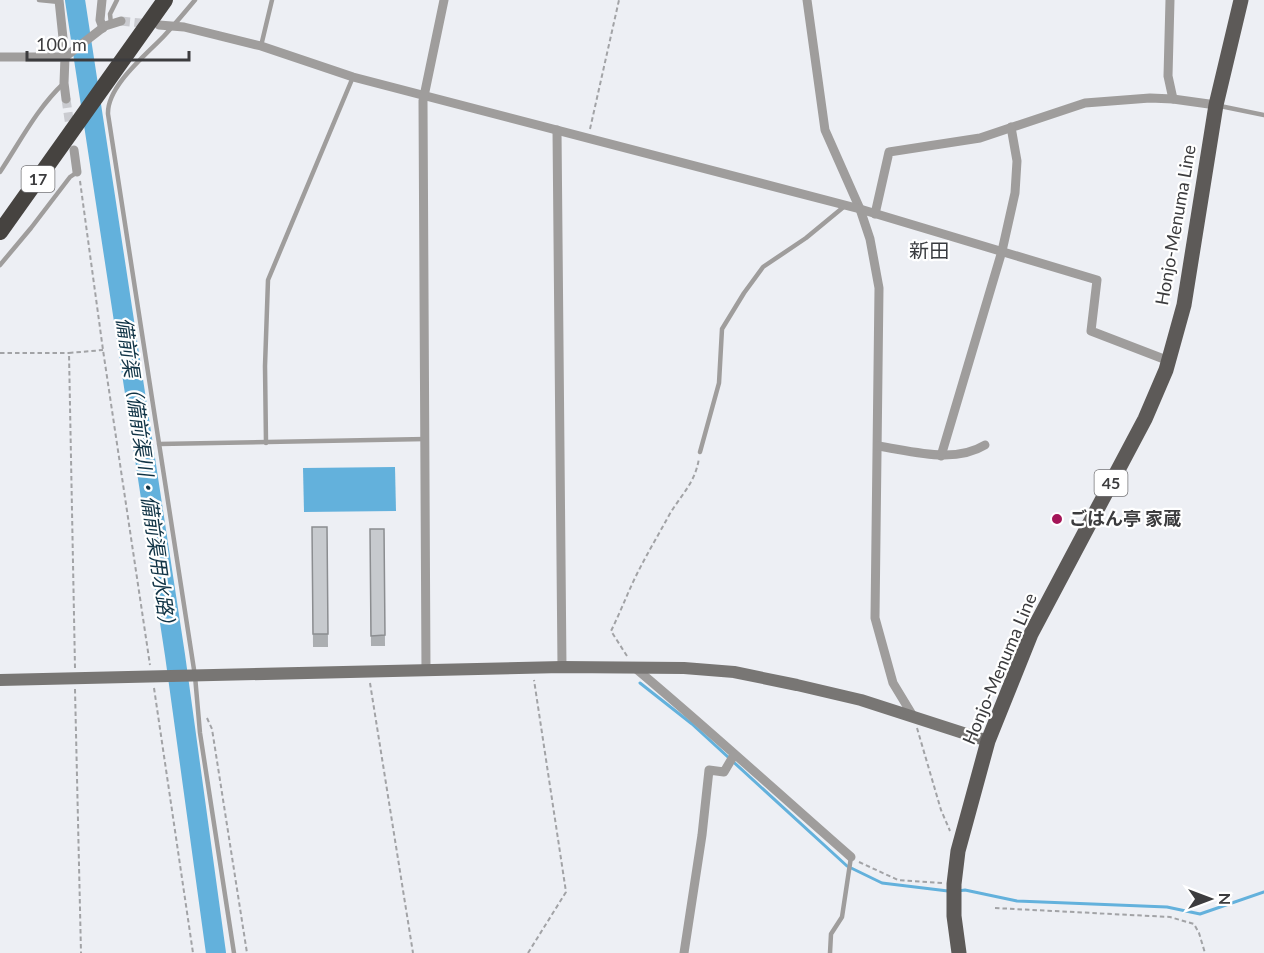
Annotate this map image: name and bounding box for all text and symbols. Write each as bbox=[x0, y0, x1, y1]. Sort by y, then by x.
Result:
scale bar bbox=[27, 24, 189, 62]
text: 100 m bbox=[36, 33, 87, 55]
street label: Honjo-Menuma Line bbox=[1150, 143, 1200, 307]
road number: 17 bbox=[22, 166, 54, 192]
district label: 新田 bbox=[909, 238, 949, 262]
water label: 備前渠（備前渠川・備前渠用水路） bbox=[113, 316, 181, 636]
road number: 45 bbox=[1094, 470, 1128, 496]
place label: ごはん亭 家蔵 bbox=[1069, 507, 1181, 529]
marker: ごはん亭 家蔵 bbox=[1050, 512, 1064, 526]
street label: Honjo-Menuma Line bbox=[957, 590, 1041, 748]
north arrow bbox=[1180, 869, 1240, 929]
text: N bbox=[1216, 893, 1235, 905]

